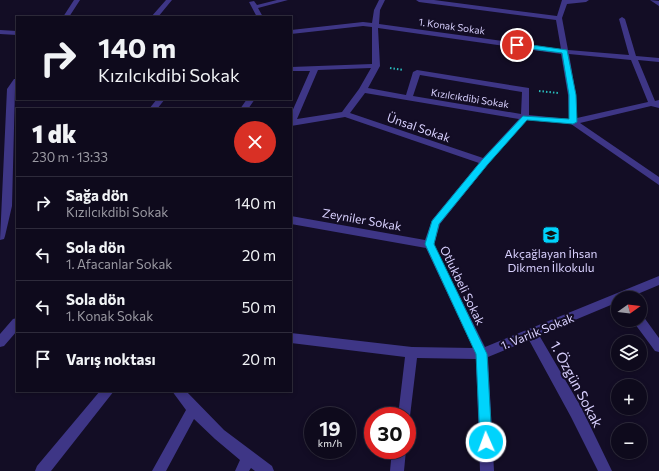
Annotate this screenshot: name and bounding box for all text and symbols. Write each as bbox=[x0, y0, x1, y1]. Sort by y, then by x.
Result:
street label: 1. Konak Sokak bbox=[418, 15, 487, 37]
pin bbox=[500, 28, 534, 62]
text: 140 m bbox=[98, 30, 176, 64]
icon: right bbox=[32, 32, 84, 84]
icon: arrive bbox=[506, 34, 528, 56]
text: Kızılcıkdibi Sokak bbox=[98, 64, 240, 86]
street label: Kızılcıkdibi Sokak bbox=[430, 86, 510, 110]
street label: Ünsal Sokak bbox=[385, 110, 453, 145]
text: 1 dk bbox=[32, 119, 76, 148]
button: close bbox=[234, 121, 276, 163]
text: 230 m · 13:33 bbox=[32, 149, 108, 165]
text: Sağa dön bbox=[66, 186, 128, 204]
icon: right bbox=[32, 192, 54, 214]
text: 140 m bbox=[235, 194, 276, 212]
text: Kızılcıkdibi Sokak bbox=[66, 204, 168, 220]
street label: Zeyniler Sokak bbox=[321, 205, 403, 233]
school or university icon: Akçağlayan İhsan Dikmen İlkokulu bbox=[541, 225, 561, 245]
text: Sola dön bbox=[66, 238, 125, 256]
street label: Otlukbeli Sokak bbox=[438, 243, 488, 327]
icon: left bbox=[32, 244, 54, 266]
text: 20 m bbox=[242, 246, 276, 264]
place label: Akçağlayan İhsan Dikmen İlkokulu bbox=[505, 246, 597, 274]
text: 1. Afacanlar Sokak bbox=[66, 256, 172, 272]
text: Sola dön bbox=[66, 290, 125, 308]
north arrow bbox=[611, 291, 647, 327]
map controls bbox=[611, 291, 647, 459]
icon: left bbox=[32, 296, 54, 318]
text: 50 m bbox=[242, 298, 276, 316]
text: 1. Konak Sokak bbox=[66, 308, 153, 324]
street label: 1. Varlık Sokak bbox=[499, 310, 576, 352]
button: layers bbox=[611, 335, 647, 371]
street label: 1. Özgün Sokak bbox=[547, 338, 607, 431]
icon: arrive bbox=[32, 348, 54, 370]
text: Varış noktası bbox=[66, 350, 156, 368]
text: 20 m bbox=[242, 350, 276, 368]
button: + bbox=[611, 379, 647, 415]
speed limit sign: 30 bbox=[364, 407, 416, 459]
text: 19 bbox=[319, 416, 341, 440]
position arrow bbox=[465, 421, 507, 463]
button: − bbox=[611, 423, 647, 459]
text: km/h bbox=[318, 437, 342, 449]

